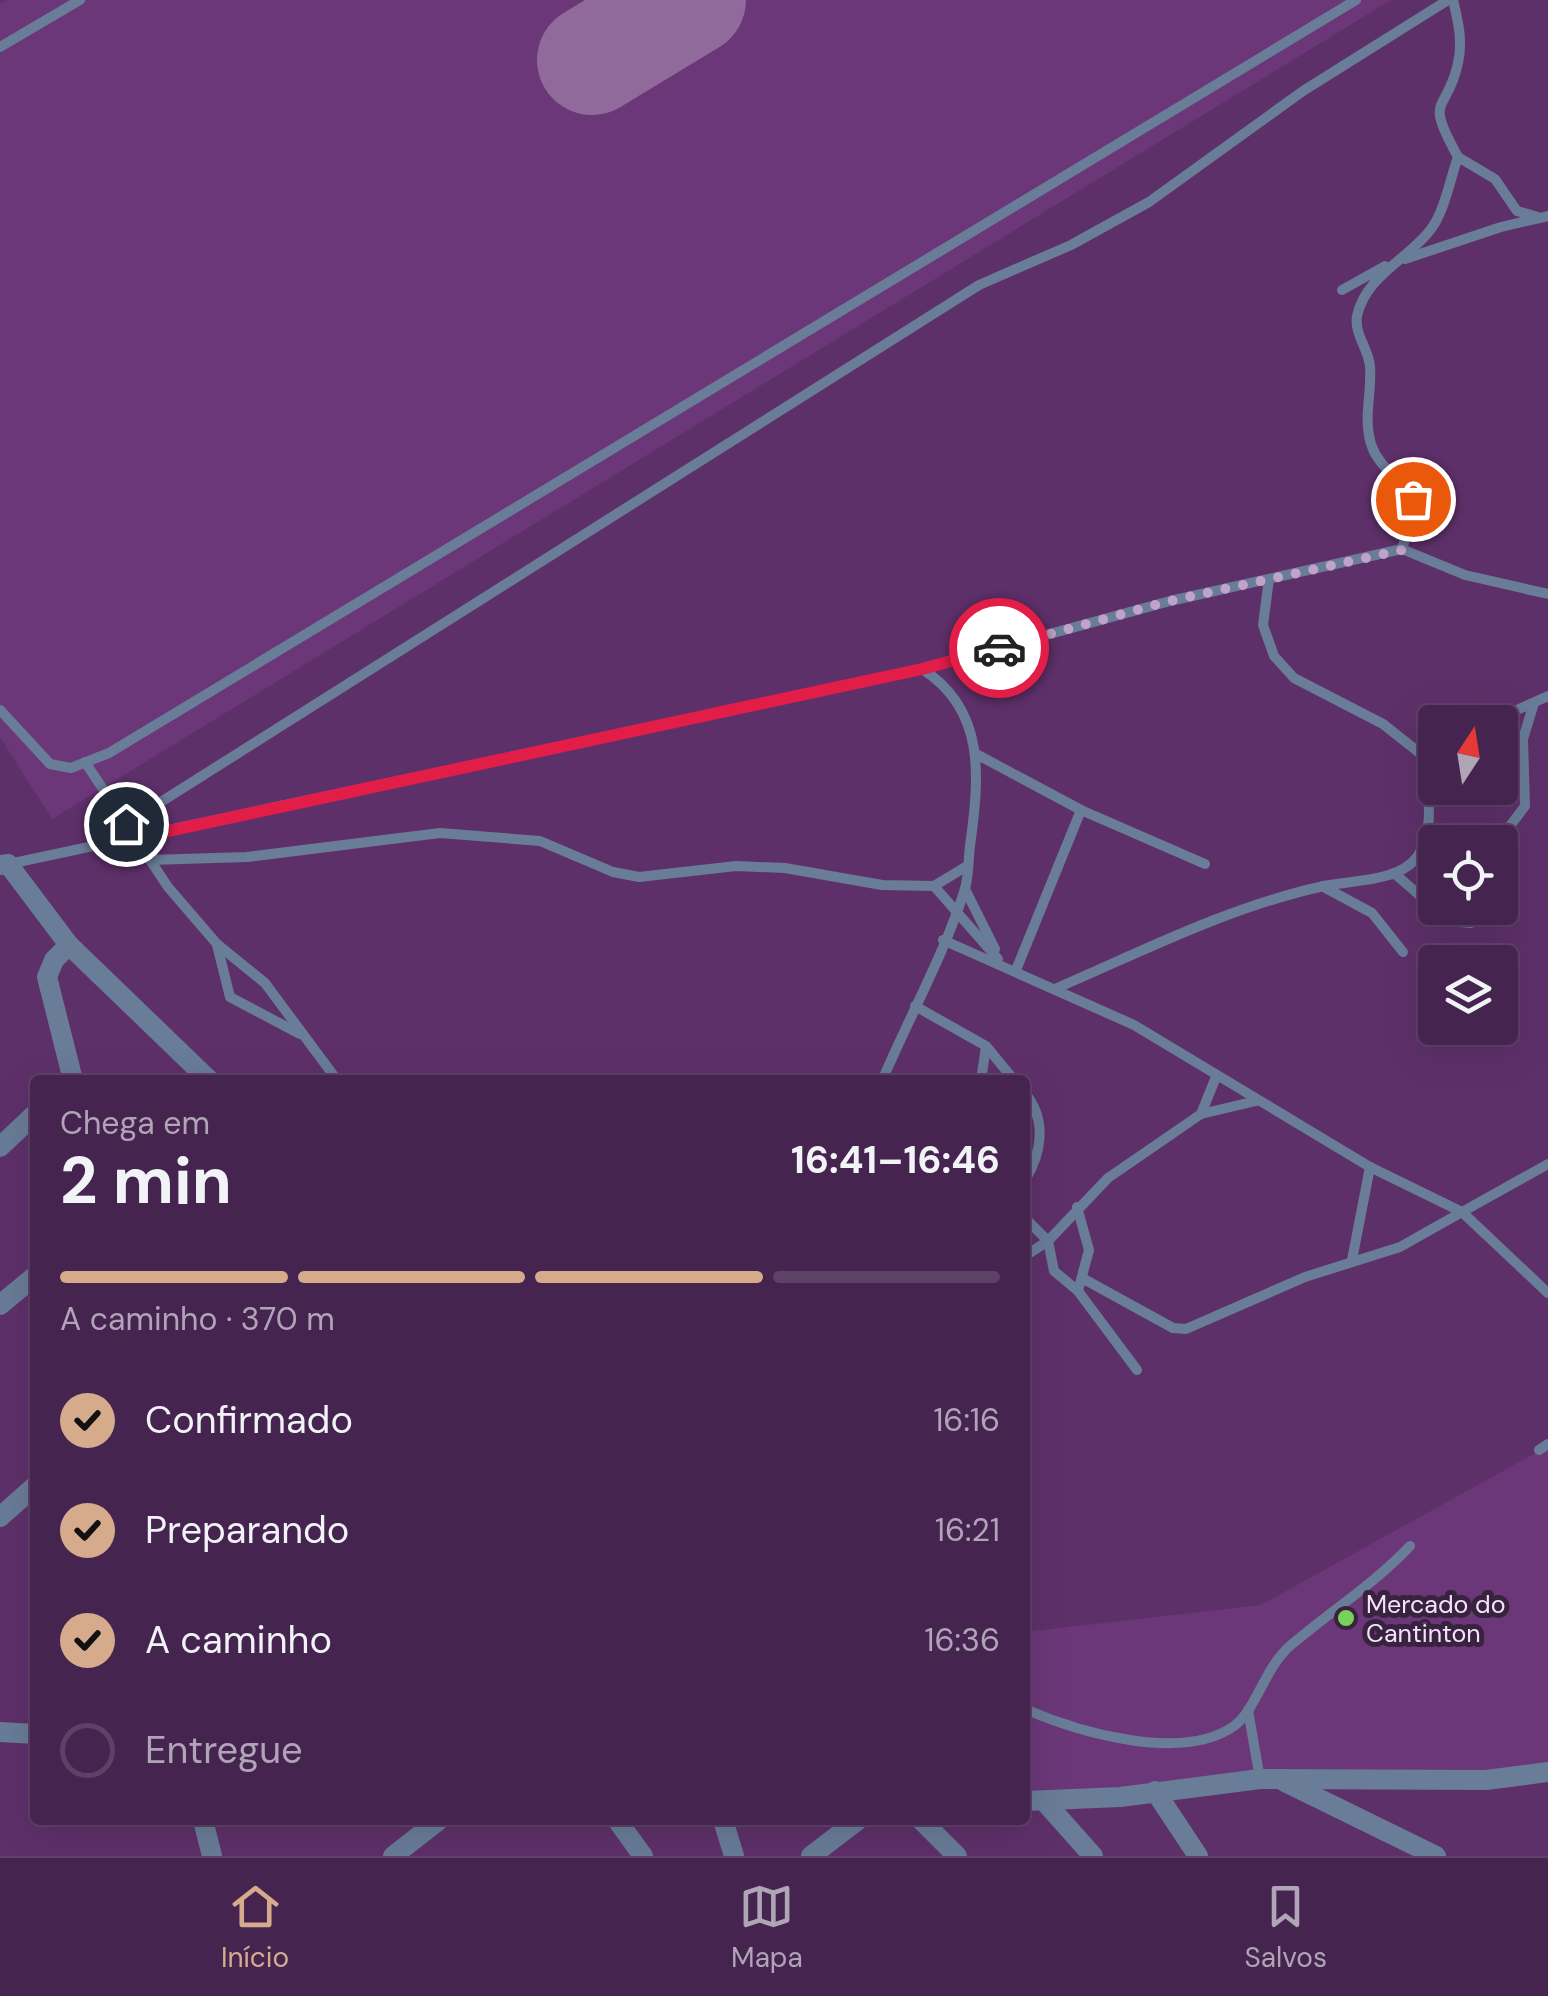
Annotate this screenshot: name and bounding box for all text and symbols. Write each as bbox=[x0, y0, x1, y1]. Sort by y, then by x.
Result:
pin bbox=[1371, 457, 1456, 542]
icon: bag bbox=[1386, 472, 1441, 527]
courier bbox=[949, 598, 1049, 698]
icon: car bbox=[972, 621, 1027, 676]
north arrow bbox=[1418, 705, 1518, 805]
map controls bbox=[1418, 705, 1518, 1045]
pin bbox=[84, 782, 169, 867]
icon: home bbox=[99, 797, 154, 852]
button: locate bbox=[1418, 825, 1518, 925]
button: layers bbox=[1418, 945, 1518, 1045]
text: Chega em bbox=[60, 1102, 210, 1144]
text: 16:41–16:46 bbox=[791, 1135, 1000, 1185]
text: 2 min bbox=[60, 1139, 232, 1223]
text: A caminho · 370 m bbox=[60, 1298, 335, 1340]
icon: check bbox=[60, 1393, 115, 1448]
text: Confirmado bbox=[145, 1395, 353, 1445]
text: 16:16 bbox=[933, 1399, 1000, 1441]
icon: check bbox=[60, 1503, 115, 1558]
text: Preparando bbox=[145, 1505, 349, 1555]
text: 16:21 bbox=[935, 1509, 1000, 1551]
place label: Mercado do Cantinton bbox=[1366, 1588, 1506, 1650]
marker: Mercado do Cantinton bbox=[1335, 1607, 1357, 1629]
icon: check bbox=[60, 1613, 115, 1668]
text: A caminho bbox=[145, 1615, 332, 1665]
text: 16:36 bbox=[924, 1619, 1000, 1661]
text: Entregue bbox=[145, 1725, 303, 1775]
tab: Início bbox=[221, 1879, 289, 1976]
tab: Mapa bbox=[731, 1879, 803, 1976]
tab: Salvos bbox=[1245, 1879, 1327, 1976]

